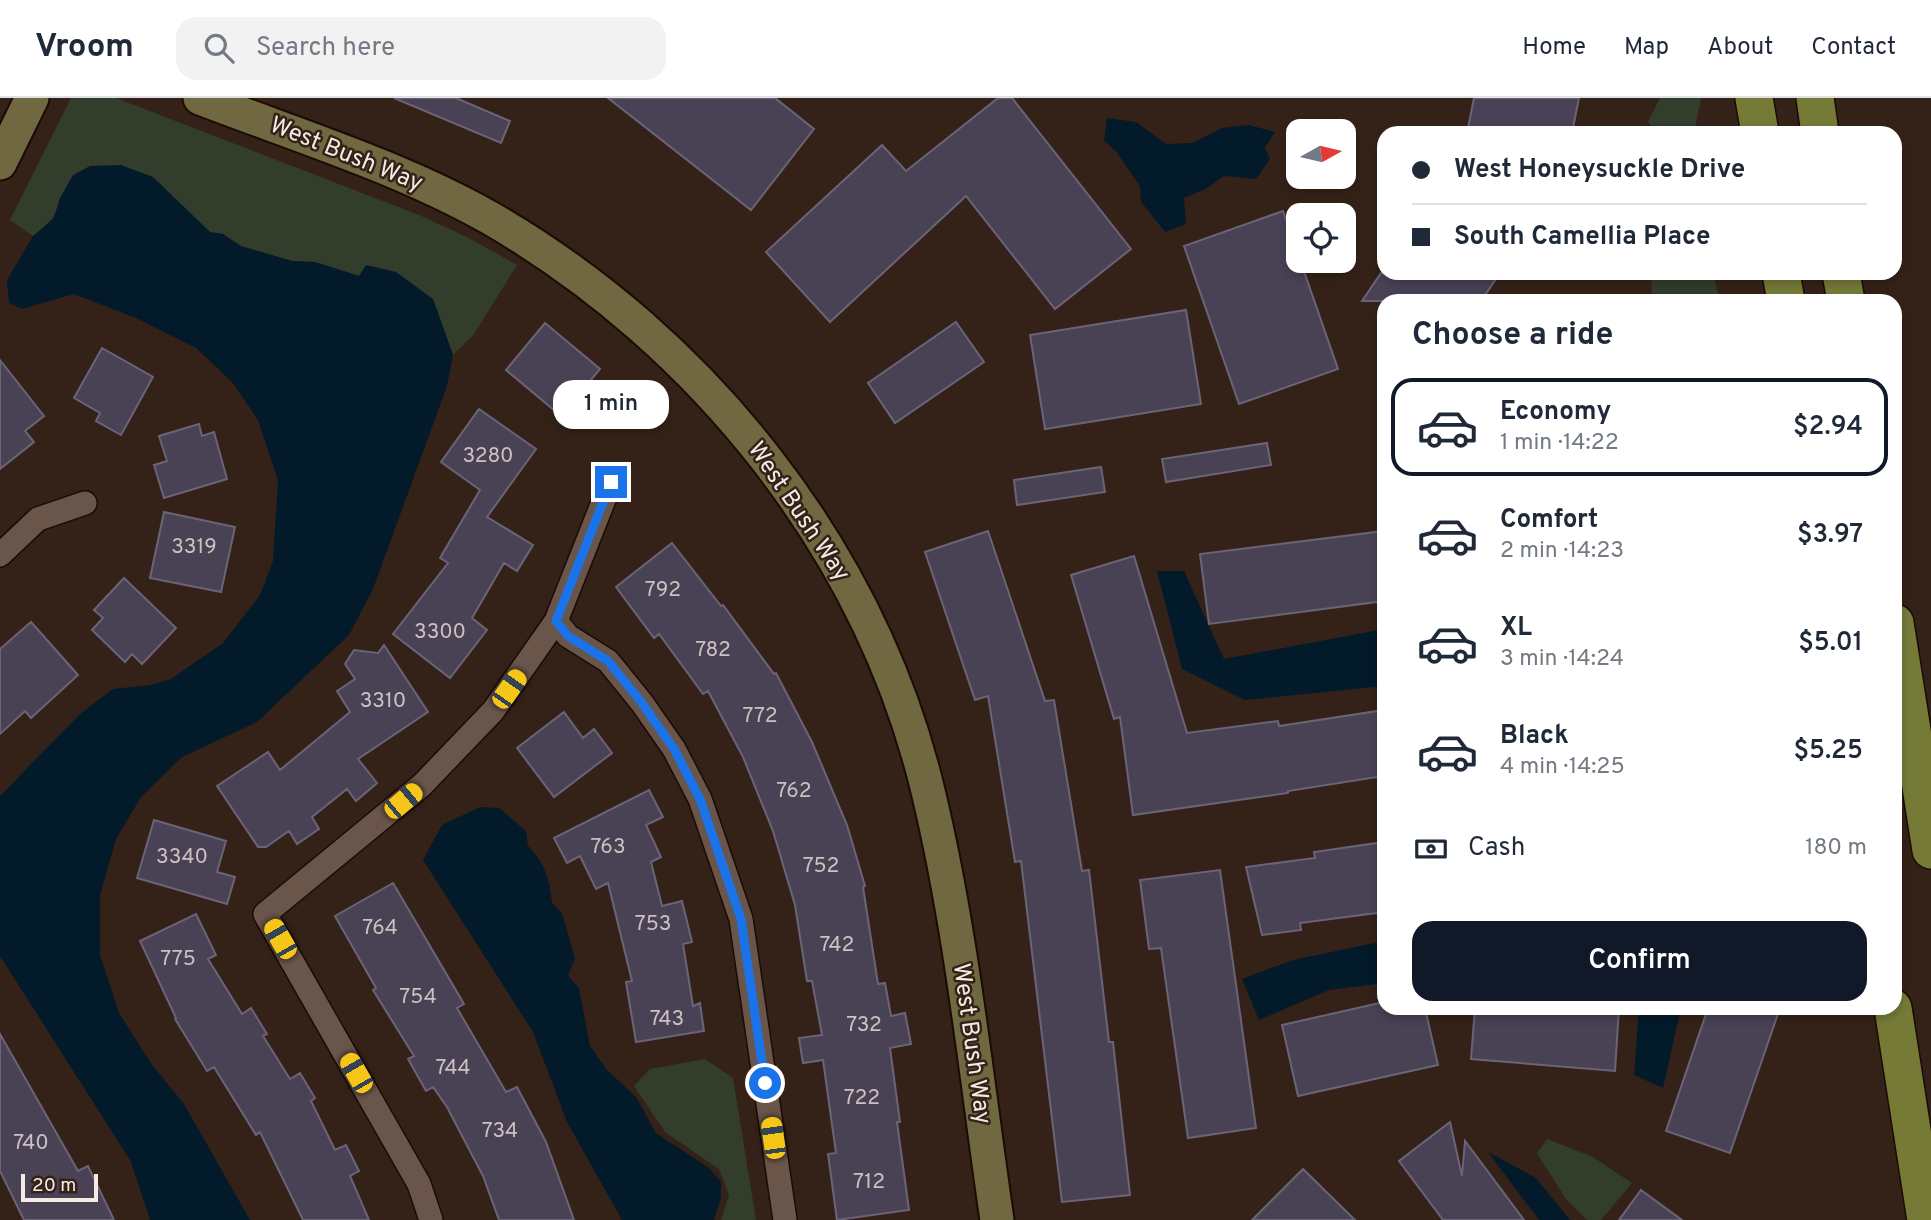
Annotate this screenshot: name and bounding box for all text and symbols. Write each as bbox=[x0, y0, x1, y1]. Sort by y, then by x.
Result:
search box bbox=[176, 17, 666, 80]
text: Vroom bbox=[35, 27, 134, 69]
icon: search bbox=[200, 29, 238, 67]
text: Search here bbox=[256, 32, 395, 65]
text: Home bbox=[1522, 33, 1586, 63]
text: Map bbox=[1624, 33, 1669, 63]
text: About bbox=[1707, 33, 1773, 63]
text: Contact bbox=[1811, 33, 1896, 63]
street label: West Bush Way bbox=[265, 111, 427, 199]
north arrow bbox=[1286, 119, 1356, 189]
map controls bbox=[1286, 119, 1356, 273]
text: West Honeysuckle Drive bbox=[1454, 154, 1745, 187]
button: locate bbox=[1286, 203, 1356, 273]
text: South Camellia Place bbox=[1454, 221, 1711, 254]
text: Choose a ride bbox=[1412, 316, 1613, 356]
callout: 1 min bbox=[553, 380, 669, 430]
text: 1 min bbox=[584, 390, 638, 419]
icon: car bbox=[1416, 396, 1479, 459]
text: Economy bbox=[1500, 396, 1611, 429]
text: $2.94 bbox=[1793, 411, 1863, 444]
text: 1 min · 14:22 bbox=[1500, 429, 1619, 458]
street label: West Bush Way bbox=[740, 436, 856, 588]
house number: 3280 bbox=[462, 443, 514, 470]
route end bbox=[595, 466, 627, 498]
icon: car bbox=[1416, 504, 1479, 567]
text: Comfort bbox=[1500, 504, 1598, 537]
text: $3.97 bbox=[1797, 519, 1863, 552]
house number: 3319 bbox=[171, 534, 217, 561]
text: 2 min · 14:23 bbox=[1500, 537, 1624, 566]
house number: 792 bbox=[645, 577, 681, 604]
icon: car bbox=[1416, 612, 1479, 675]
text: XL bbox=[1500, 612, 1532, 645]
house number: 3300 bbox=[414, 619, 466, 646]
text: $5.01 bbox=[1798, 627, 1863, 660]
house number: 782 bbox=[695, 637, 731, 664]
text: 3 min · 14:24 bbox=[1500, 645, 1624, 674]
car bbox=[489, 666, 530, 712]
house number: 3310 bbox=[360, 688, 406, 715]
house number: 772 bbox=[742, 703, 778, 730]
icon: car bbox=[1416, 720, 1479, 783]
text: Black bbox=[1500, 720, 1569, 753]
text: $5.25 bbox=[1793, 735, 1863, 768]
text: 4 min · 14:25 bbox=[1500, 753, 1625, 782]
house number: 762 bbox=[776, 778, 812, 805]
car bbox=[381, 779, 426, 823]
icon: cash bbox=[1412, 830, 1450, 868]
text: Cash bbox=[1468, 832, 1525, 865]
house number: 763 bbox=[590, 834, 626, 861]
text: 180 m bbox=[1805, 834, 1867, 863]
house number: 3340 bbox=[156, 844, 208, 871]
house number: 752 bbox=[803, 853, 839, 880]
house number: 753 bbox=[635, 911, 671, 938]
house number: 764 bbox=[362, 915, 398, 942]
car bbox=[261, 916, 300, 962]
button: Confirm bbox=[1412, 921, 1867, 1001]
house number: 742 bbox=[820, 932, 854, 959]
house number: 775 bbox=[160, 946, 196, 973]
street label: West Bush Way bbox=[945, 962, 997, 1126]
house number: 754 bbox=[399, 984, 437, 1011]
house number: 743 bbox=[650, 1006, 684, 1033]
house number: 732 bbox=[846, 1012, 882, 1039]
car bbox=[337, 1050, 376, 1096]
house number: 744 bbox=[436, 1055, 470, 1082]
route start bbox=[749, 1067, 781, 1099]
house number: 722 bbox=[844, 1085, 880, 1112]
car bbox=[760, 1116, 787, 1160]
house number: 734 bbox=[482, 1118, 518, 1145]
house number: 740 bbox=[13, 1130, 49, 1157]
house number: 712 bbox=[853, 1169, 885, 1196]
scale bar bbox=[21, 1171, 98, 1203]
text: 20 m bbox=[32, 1174, 76, 1198]

